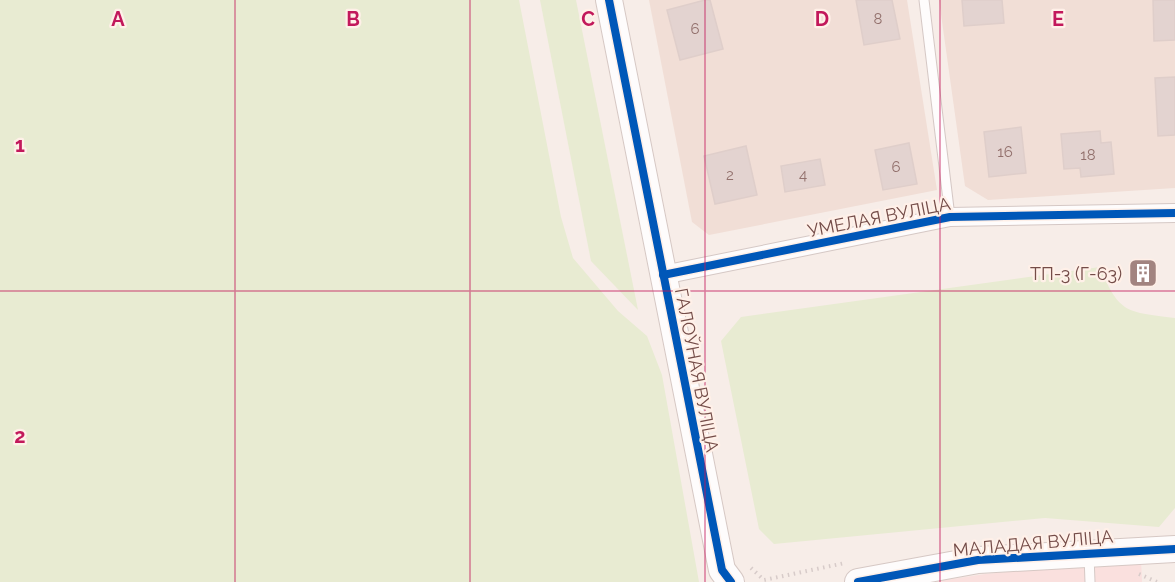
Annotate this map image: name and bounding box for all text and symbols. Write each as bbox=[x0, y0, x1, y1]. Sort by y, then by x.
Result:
text: A bbox=[111, 7, 125, 31]
text: B bbox=[346, 7, 360, 31]
text: C bbox=[581, 7, 595, 31]
text: D bbox=[815, 7, 829, 31]
text: E bbox=[1052, 7, 1064, 31]
house number: 8 bbox=[874, 10, 883, 28]
house number: 6 bbox=[690, 20, 700, 38]
text: 1 bbox=[15, 133, 25, 157]
house number: 16 bbox=[997, 143, 1013, 161]
house number: 18 bbox=[1080, 146, 1096, 164]
house number: 6 bbox=[891, 158, 901, 176]
house number: 2 bbox=[726, 166, 734, 184]
house number: 4 bbox=[799, 166, 807, 184]
street label: УМЕЛАЯ ВУЛІЦА bbox=[806, 193, 952, 241]
building icon: ТП-3 (Г-63) bbox=[1127, 257, 1159, 289]
place label: ТП-3 (Г-63) bbox=[1030, 263, 1122, 284]
street label: ГАЛОЎНАЯ ВУЛІЦА bbox=[671, 286, 723, 454]
text: 2 bbox=[14, 424, 26, 448]
street label: МАЛАДАЯ ВУЛІЦА bbox=[952, 526, 1114, 560]

